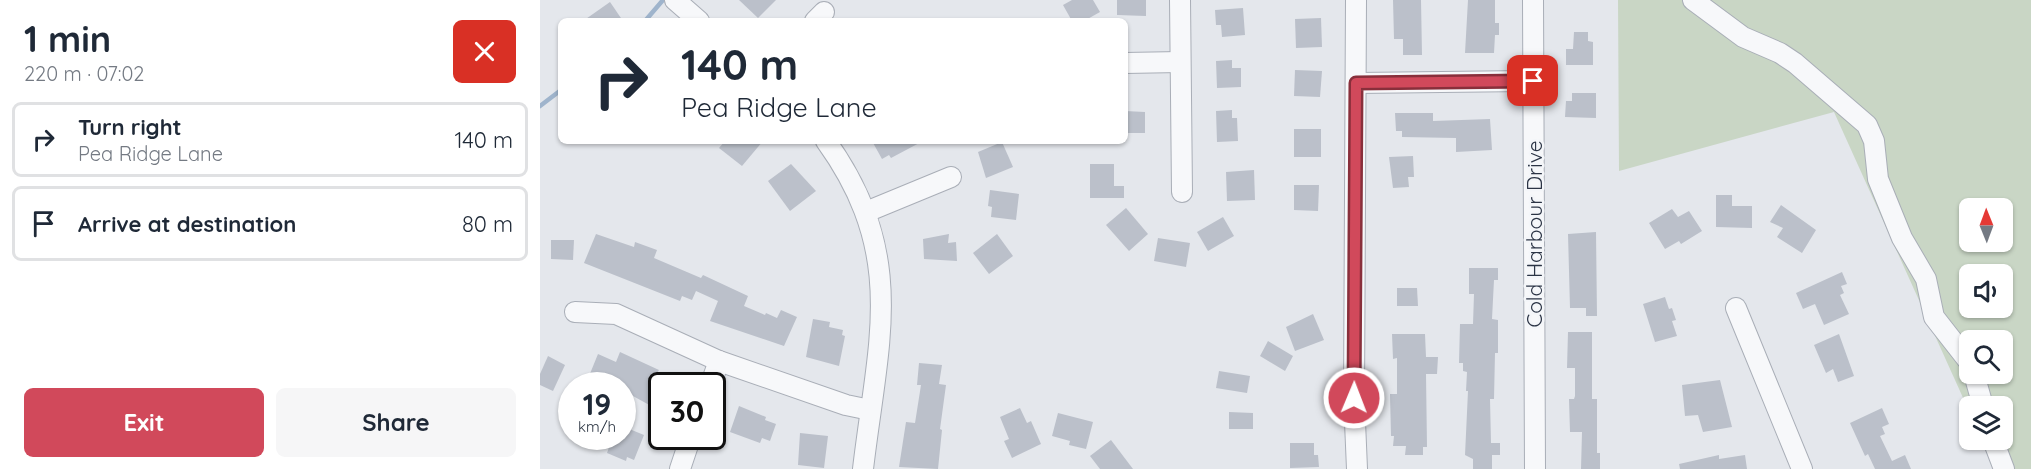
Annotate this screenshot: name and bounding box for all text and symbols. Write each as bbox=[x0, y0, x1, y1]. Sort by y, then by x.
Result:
text: 1 min bbox=[24, 16, 111, 61]
button: close bbox=[453, 20, 516, 83]
text: 140 m bbox=[681, 38, 798, 91]
icon: right bbox=[582, 42, 660, 120]
pin bbox=[1507, 55, 1558, 106]
text: 220 m · 07:02 bbox=[24, 61, 144, 86]
icon: arrive bbox=[1516, 64, 1549, 97]
text: Pea Ridge Lane bbox=[681, 90, 877, 124]
text: Turn right bbox=[78, 113, 182, 141]
icon: right bbox=[27, 123, 60, 156]
text: 140 m bbox=[454, 126, 513, 154]
street label: Cold Harbour Drive bbox=[1521, 140, 1547, 328]
text: Pea Ridge Lane bbox=[78, 141, 223, 166]
north arrow bbox=[1959, 198, 2013, 252]
map controls bbox=[1959, 198, 2013, 450]
icon: arrive bbox=[27, 207, 60, 240]
text: Arrive at destination bbox=[78, 210, 296, 238]
text: 80 m bbox=[462, 210, 513, 238]
button: sound bbox=[1959, 264, 2013, 318]
button: search bbox=[1959, 330, 2013, 384]
position arrow bbox=[1322, 366, 1386, 430]
speed limit sign: 30 bbox=[648, 372, 726, 450]
text: 19 bbox=[583, 385, 611, 423]
button: Exit bbox=[24, 388, 264, 457]
button: Share bbox=[276, 388, 516, 457]
button: layers bbox=[1959, 396, 2013, 450]
text: km/h bbox=[578, 417, 616, 436]

